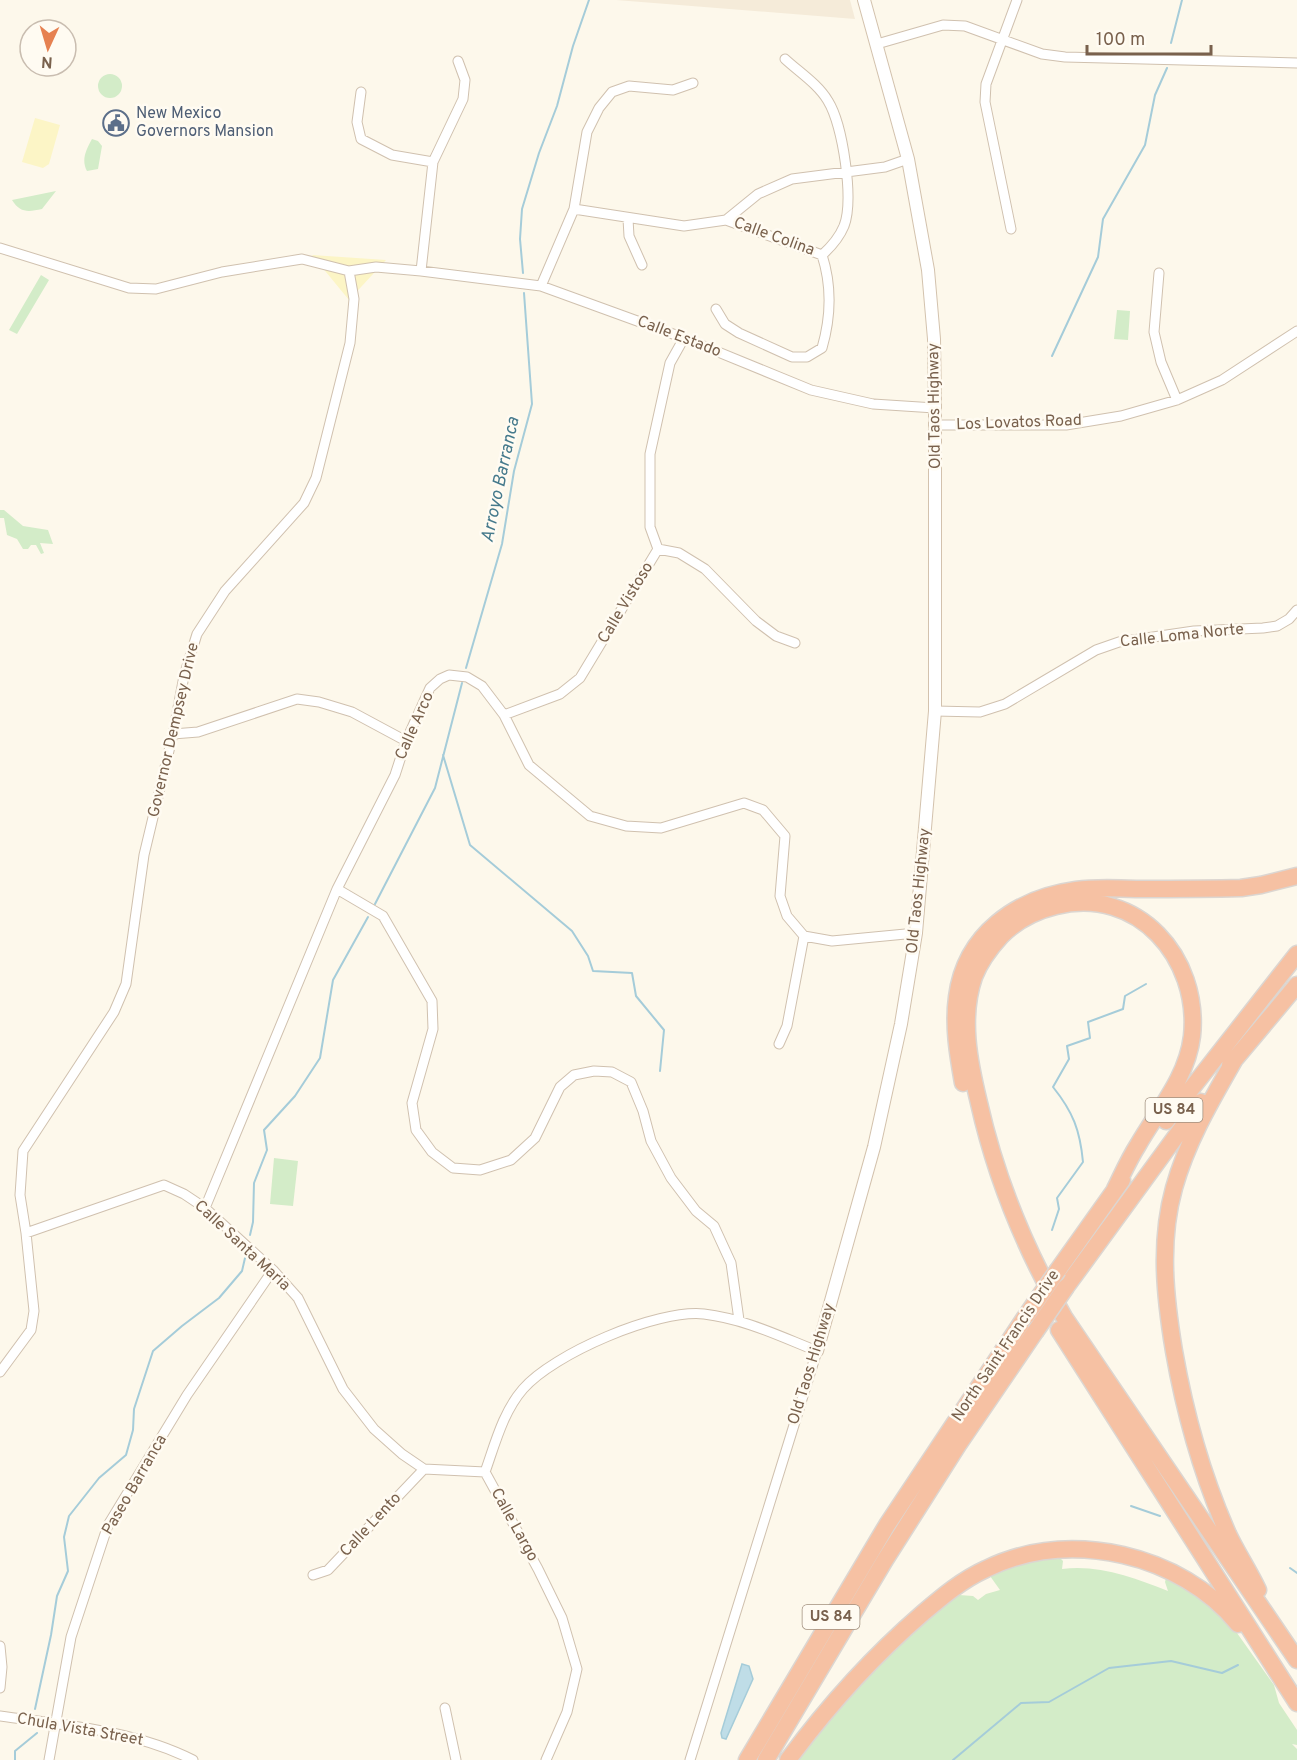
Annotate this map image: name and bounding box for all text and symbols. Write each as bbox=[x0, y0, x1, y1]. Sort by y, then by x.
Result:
north arrow bbox=[18, 18, 78, 78]
scale bar bbox=[1087, 18, 1212, 56]
text: 100 m bbox=[1096, 29, 1145, 52]
text: N bbox=[41, 51, 54, 71]
place label: New Mexico Governors Mansion bbox=[136, 104, 274, 142]
public building icon: New Mexico Governors Mansion bbox=[101, 108, 131, 138]
street label: Calle Colina bbox=[731, 213, 817, 261]
street label: Calle Estado bbox=[634, 312, 724, 362]
street label: Old Taos Highway bbox=[924, 343, 946, 469]
street label: Los Lovatos Road bbox=[956, 411, 1082, 435]
water label: Arroyo Barranca bbox=[476, 415, 526, 545]
street label: Calle Vistoso bbox=[594, 559, 658, 647]
street label: Calle Loma Norte bbox=[1119, 620, 1245, 652]
street label: Governor Dempsey Drive bbox=[144, 641, 204, 819]
street label: Calle Arco bbox=[391, 689, 439, 763]
street label: Old Taos Highway bbox=[902, 827, 936, 955]
road number: US 84 bbox=[1146, 1098, 1202, 1122]
street label: Calle Santa Maria bbox=[190, 1196, 294, 1296]
street label: North Saint Francis Drive bbox=[948, 1266, 1064, 1426]
street label: Old Taos Highway bbox=[784, 1301, 840, 1427]
street label: Paseo Barranca bbox=[98, 1431, 172, 1539]
street label: Calle Largo bbox=[486, 1485, 542, 1565]
street label: Calle Lento bbox=[336, 1489, 406, 1561]
road number: US 84 bbox=[802, 1605, 860, 1629]
street label: Chula Vista Street bbox=[15, 1709, 145, 1751]

